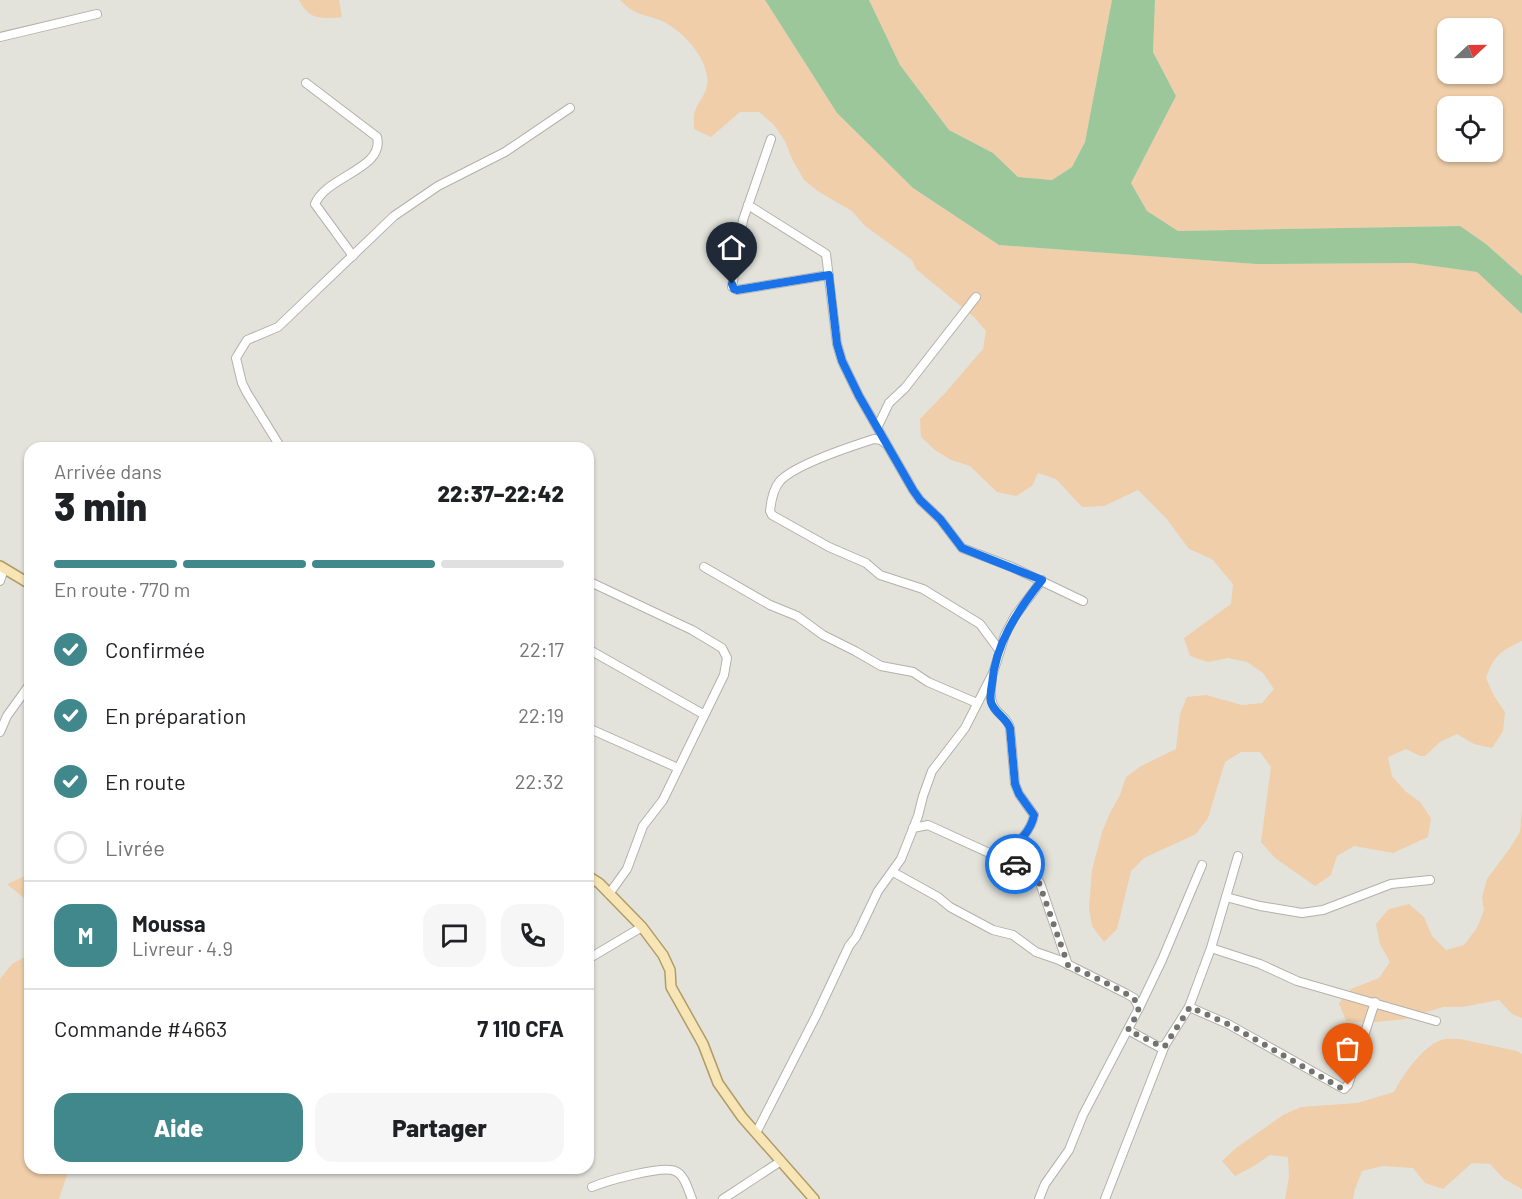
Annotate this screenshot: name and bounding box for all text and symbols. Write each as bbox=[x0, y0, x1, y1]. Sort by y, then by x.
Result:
north arrow bbox=[1437, 18, 1503, 84]
map controls bbox=[1437, 18, 1503, 162]
button: locate bbox=[1437, 96, 1503, 162]
pin bbox=[706, 222, 757, 284]
icon: home bbox=[715, 231, 748, 264]
text: Arrivée dans bbox=[54, 459, 162, 483]
text: 22:37–22:42 bbox=[438, 480, 564, 506]
text: 3 min bbox=[54, 482, 147, 529]
text: En route · 770 m bbox=[54, 577, 190, 601]
icon: check bbox=[54, 633, 87, 666]
text: Confirmée bbox=[105, 636, 205, 662]
text: 22:17 bbox=[519, 637, 564, 661]
icon: check bbox=[54, 699, 87, 732]
text: En préparation bbox=[105, 702, 246, 728]
text: 22:19 bbox=[518, 703, 564, 727]
icon: check bbox=[54, 765, 87, 798]
text: En route bbox=[105, 768, 186, 794]
text: 22:32 bbox=[515, 769, 564, 793]
text: Livrée bbox=[105, 834, 165, 860]
courier bbox=[985, 834, 1045, 894]
icon: car bbox=[999, 848, 1032, 881]
button: chat bbox=[423, 904, 486, 967]
button: phone bbox=[501, 904, 564, 967]
text: Moussa bbox=[132, 910, 206, 936]
text: M bbox=[78, 922, 93, 948]
text: Livreur · 4.9 bbox=[132, 936, 233, 960]
text: Commande #4663 bbox=[54, 1015, 227, 1041]
text: 7 110 CFA bbox=[477, 1015, 564, 1041]
pin bbox=[1322, 1023, 1373, 1085]
icon: bag bbox=[1331, 1032, 1364, 1065]
button: Aide bbox=[54, 1093, 303, 1162]
button: Partager bbox=[315, 1093, 564, 1162]

